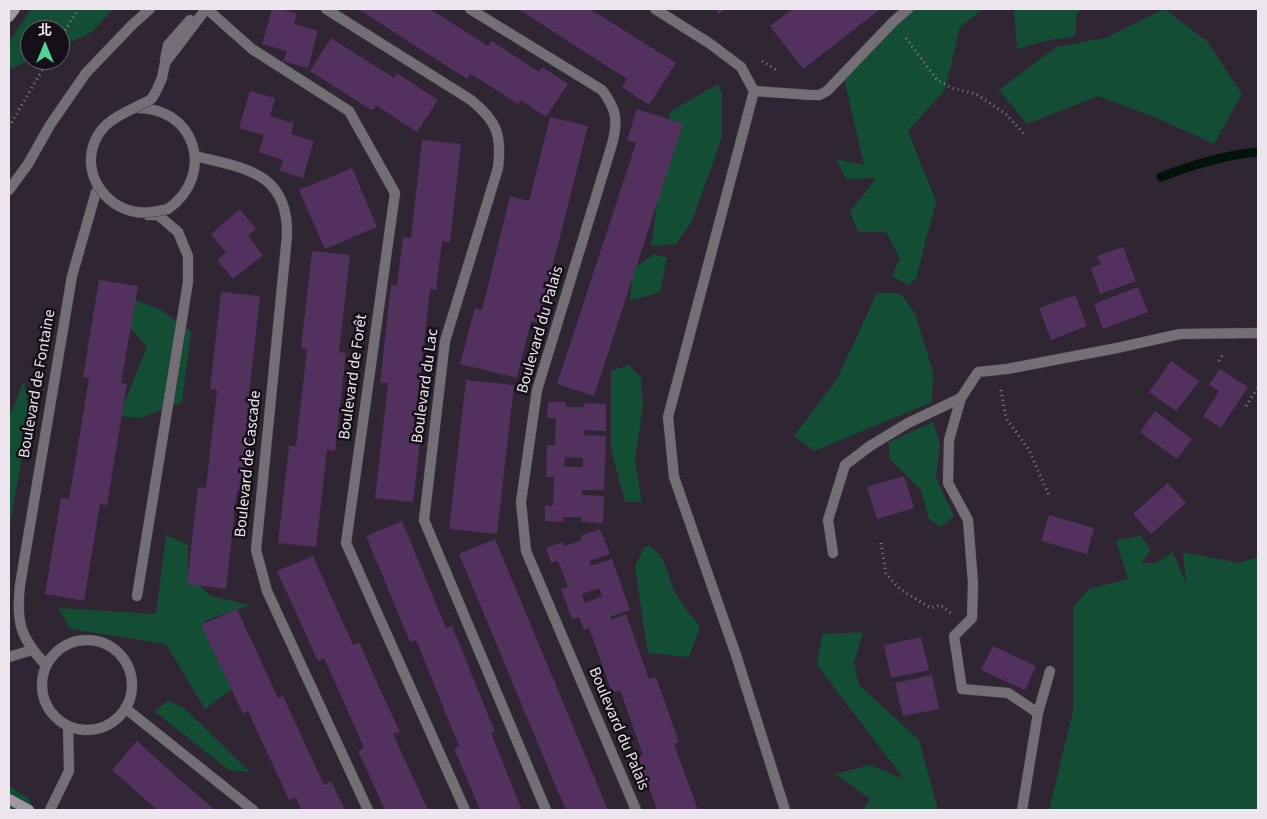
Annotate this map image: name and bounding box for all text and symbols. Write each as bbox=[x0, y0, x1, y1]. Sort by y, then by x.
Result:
north arrow bbox=[20, 20, 70, 70]
text: 北 bbox=[38, 21, 52, 41]
street label: Boulevard du Palais bbox=[514, 264, 568, 396]
street label: Boulevard de Fontaine bbox=[15, 308, 61, 460]
street label: Boulevard de Forêt bbox=[336, 313, 372, 441]
street label: Boulevard du Lac bbox=[408, 327, 444, 445]
street label: Boulevard de Cascade bbox=[232, 390, 266, 538]
street label: Boulevard du Palais bbox=[583, 665, 653, 793]

